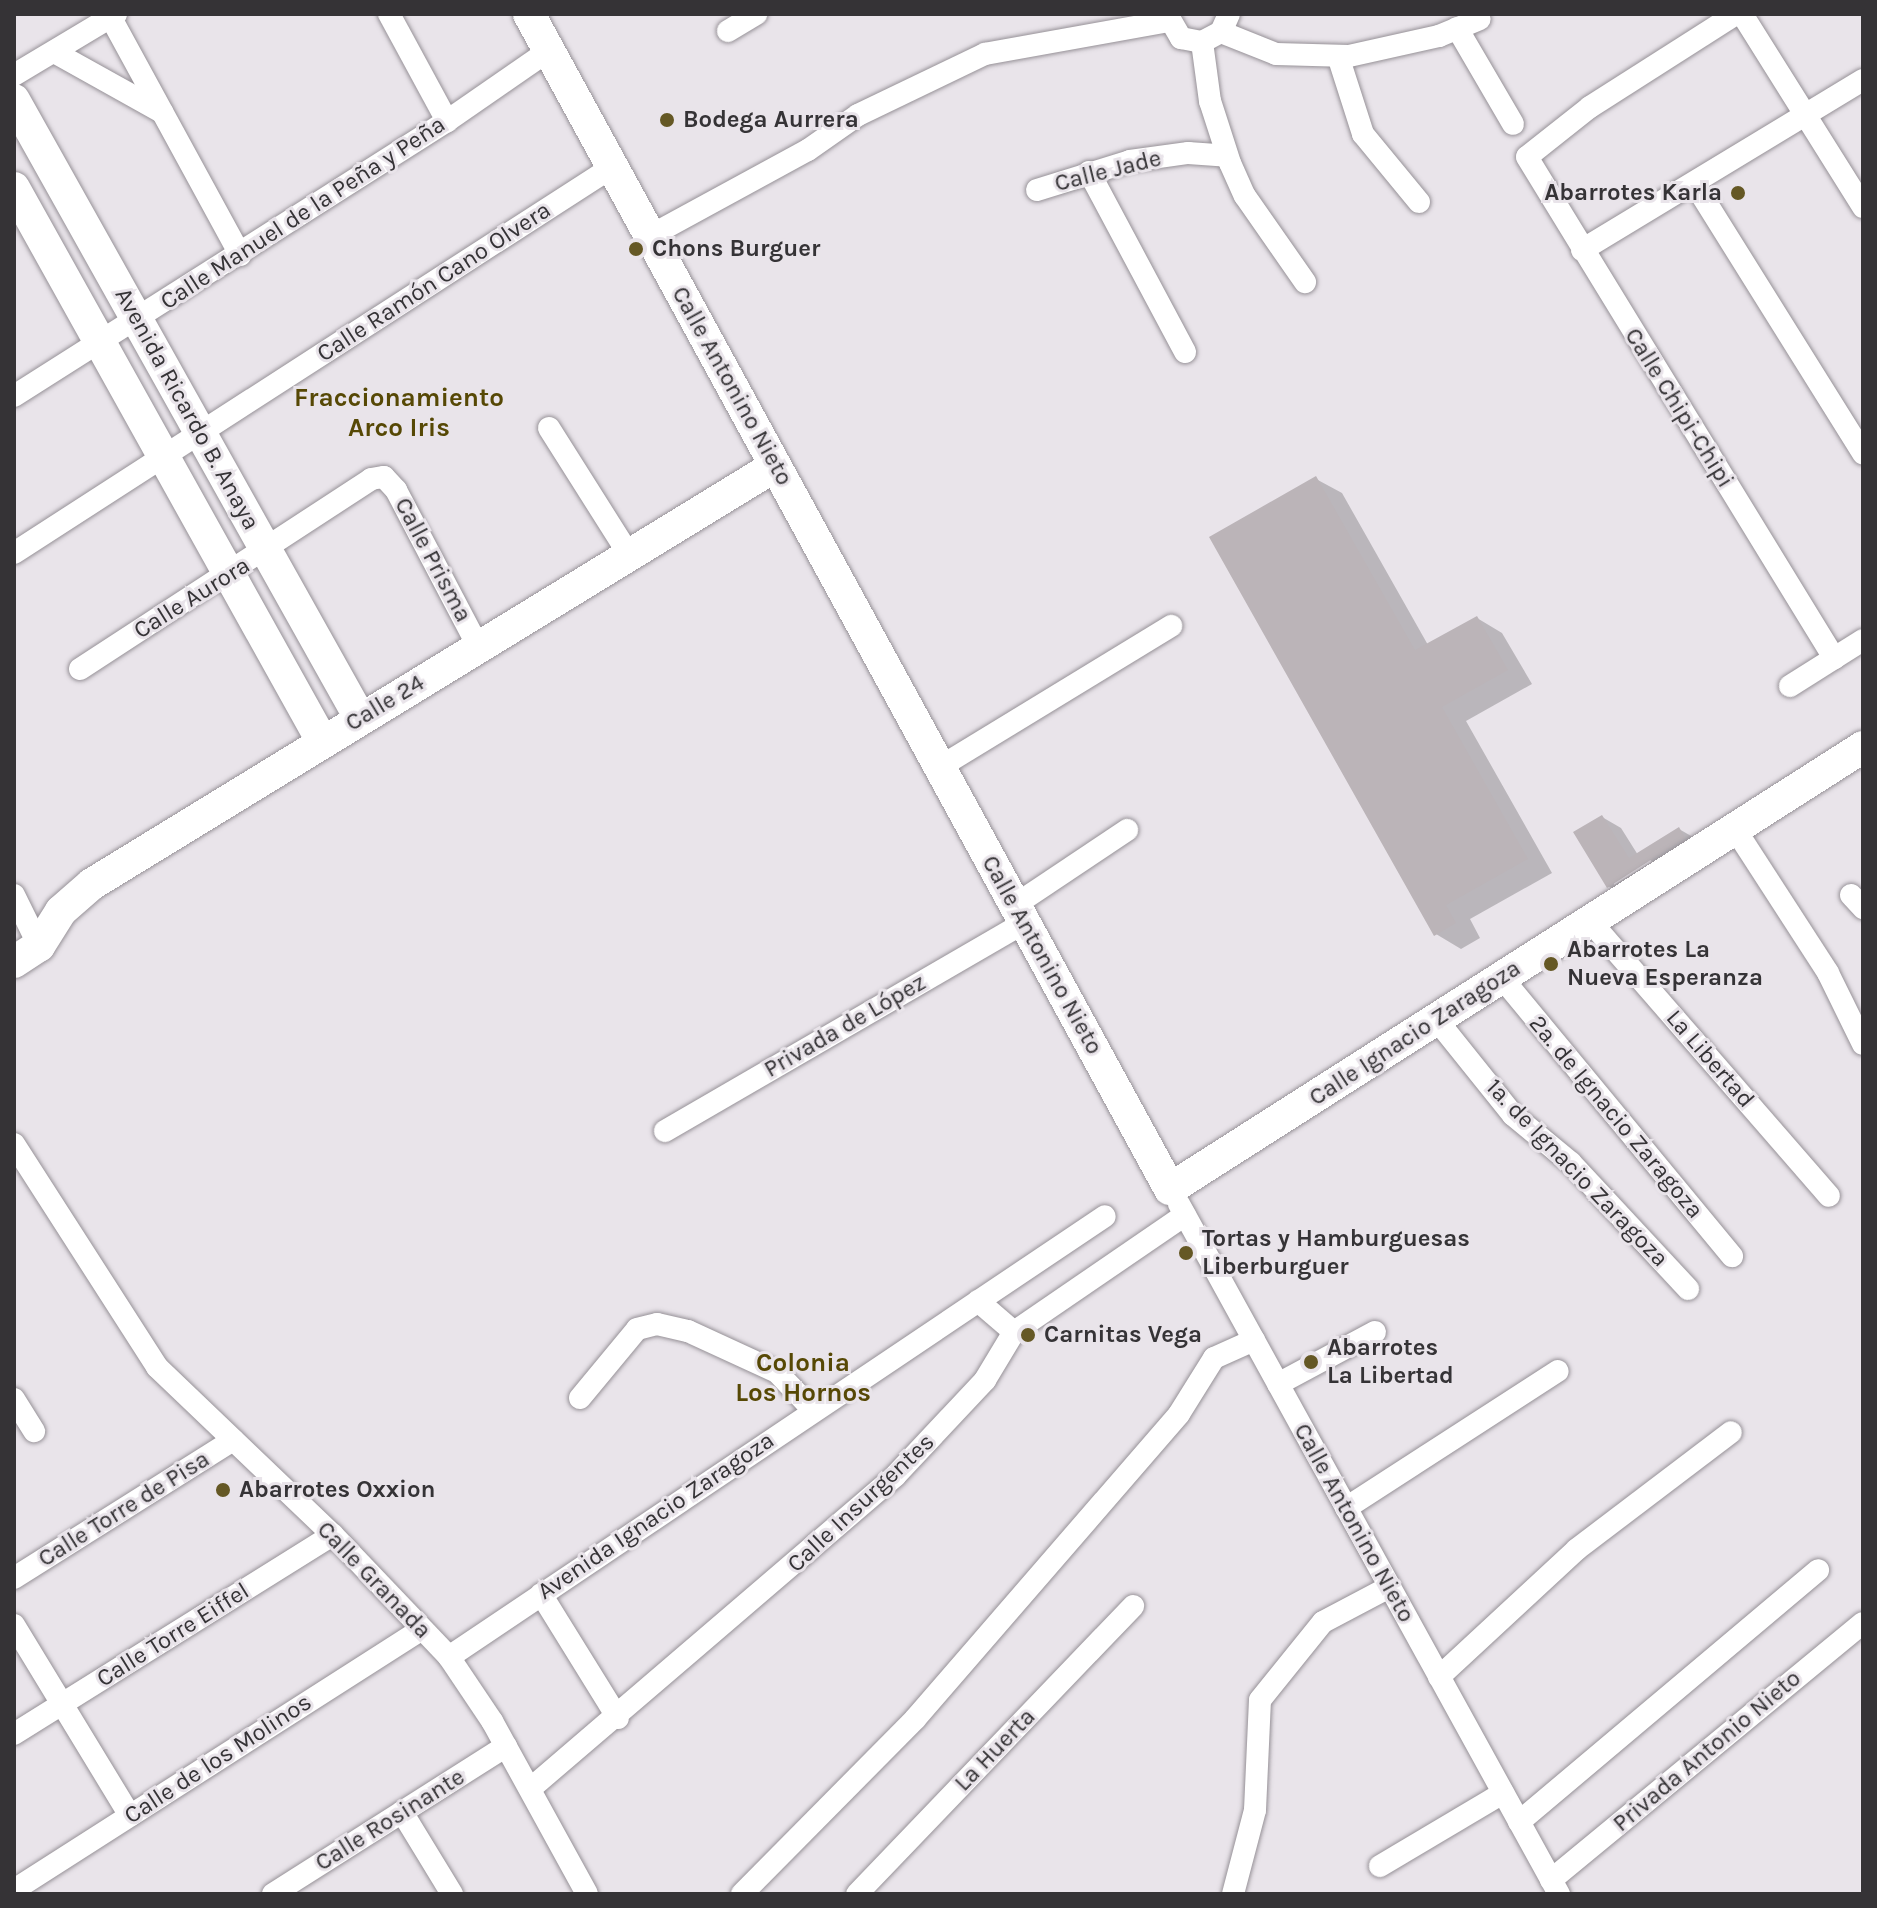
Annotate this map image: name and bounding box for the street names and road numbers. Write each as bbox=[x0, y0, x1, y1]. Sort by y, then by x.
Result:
street label: Calle Manuel de la Peña y Peña bbox=[155, 110, 451, 316]
street label: Calle Jade bbox=[1052, 144, 1164, 198]
street label: Calle Ramón Cano Olvera bbox=[312, 196, 556, 368]
street label: Calle Antonino Nieto bbox=[665, 282, 799, 490]
street label: Avenida Ricardo B. Anaya bbox=[108, 283, 266, 535]
street label: Calle Chipi-Chipi bbox=[1618, 323, 1740, 493]
street label: Calle Prisma bbox=[388, 493, 478, 627]
street label: Calle Aurora bbox=[129, 551, 255, 645]
street label: Calle 24 bbox=[340, 668, 430, 738]
street label: Calle Antonino Nieto bbox=[975, 851, 1109, 1059]
street label: Calle Ignacio Zaragoza bbox=[1304, 954, 1526, 1112]
street label: Privada de López bbox=[759, 968, 931, 1084]
street label: La Libertad bbox=[1660, 1004, 1760, 1114]
street label: 2a. de Ignacio Zaragoza bbox=[1523, 1010, 1709, 1224]
street label: 1a. de Ignacio Zaragoza bbox=[1480, 1073, 1674, 1273]
street label: Calle Antonino Nieto bbox=[1287, 1419, 1421, 1627]
street label: Avenida Ignacio Zaragoza bbox=[532, 1426, 780, 1606]
street label: Calle Insurgentes bbox=[782, 1428, 940, 1578]
street label: Calle Torre de Pisa bbox=[33, 1445, 215, 1573]
street label: Calle Granada bbox=[311, 1515, 437, 1645]
street label: Calle Torre Eiffel bbox=[92, 1577, 254, 1693]
street label: Privada Antonio Nieto bbox=[1607, 1664, 1807, 1838]
street label: Calle de los Molinos bbox=[119, 1688, 317, 1830]
street label: La Huerta bbox=[949, 1703, 1041, 1797]
street label: Calle Rosinante bbox=[310, 1763, 470, 1877]

